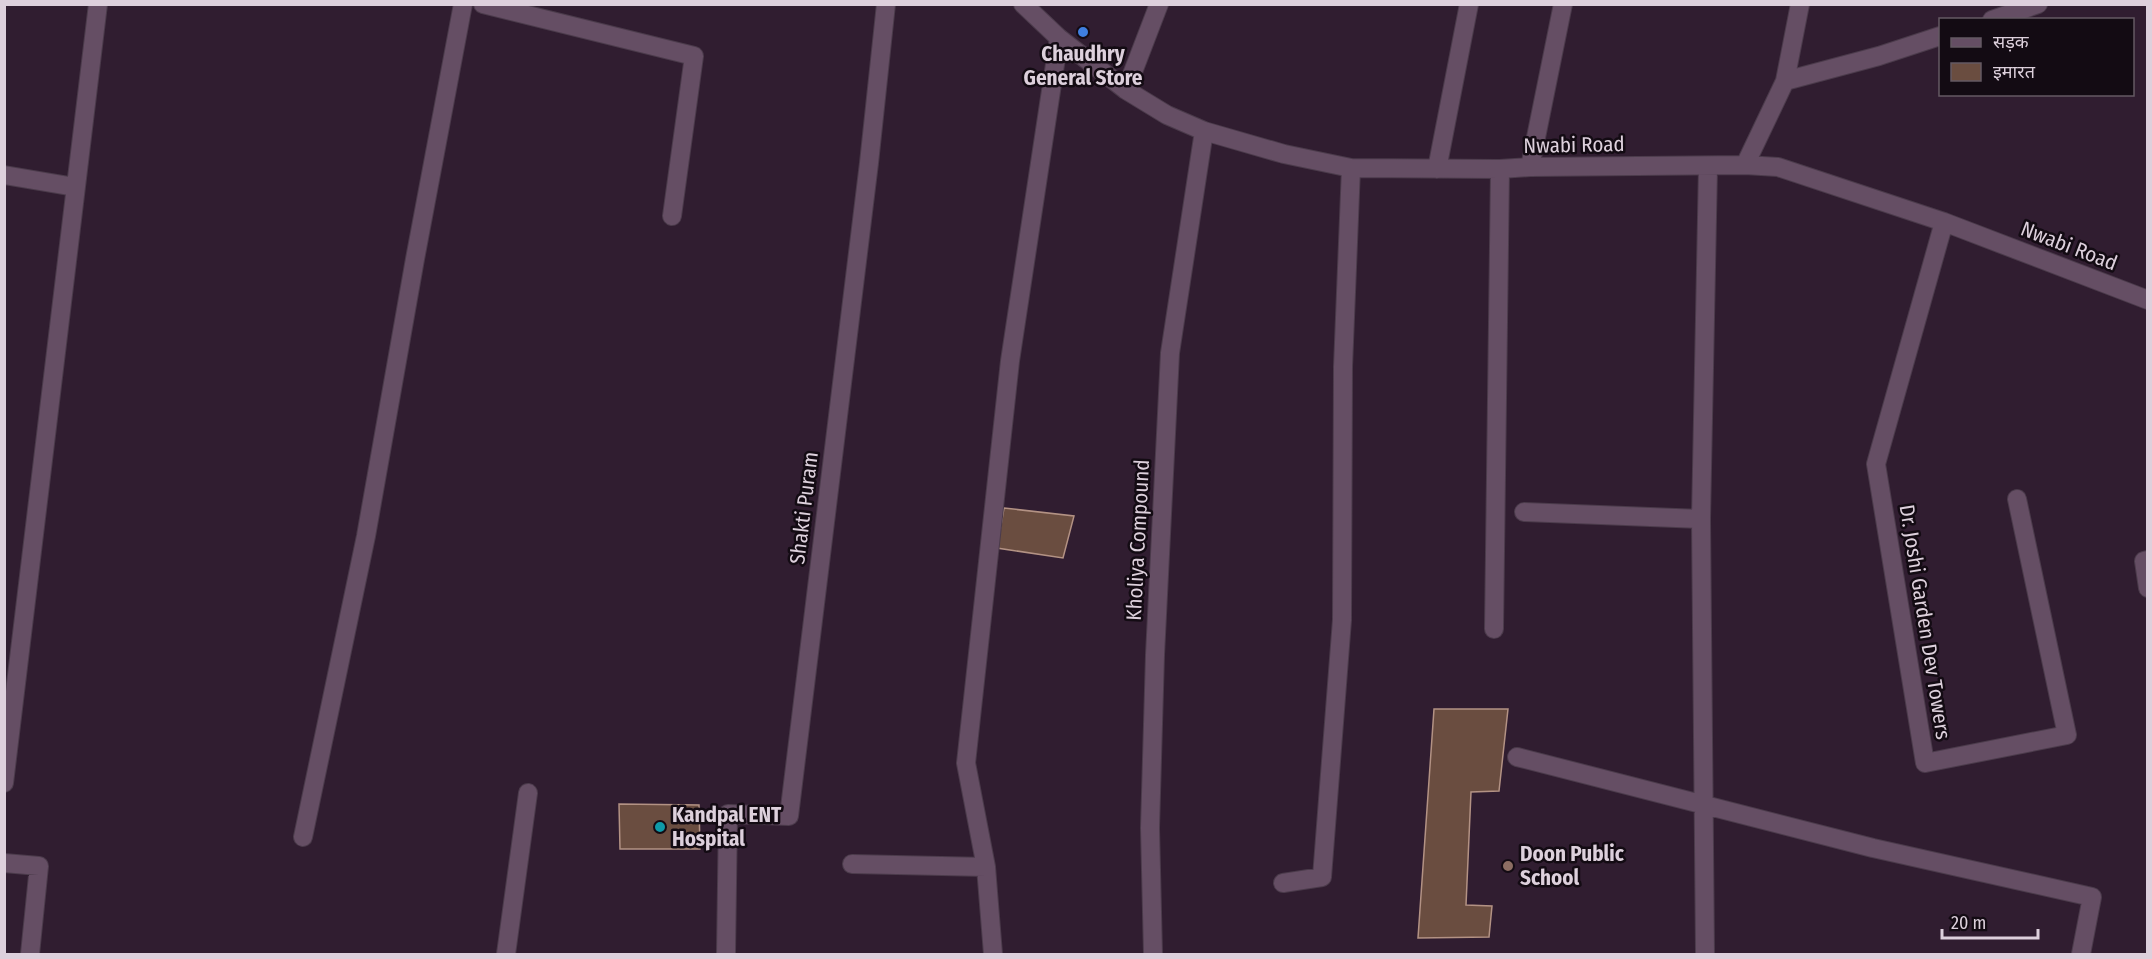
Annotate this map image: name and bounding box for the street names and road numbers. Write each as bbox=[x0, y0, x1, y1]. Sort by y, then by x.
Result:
street label: Nwabi Road bbox=[1523, 131, 1625, 159]
street label: Nwabi Road bbox=[2017, 216, 2121, 276]
street label: Shakti Puram bbox=[784, 450, 824, 566]
street label: Kholiya Compound bbox=[1121, 459, 1155, 621]
street label: Dr. Joshi Garden Dev Towers bbox=[1894, 503, 1956, 741]

